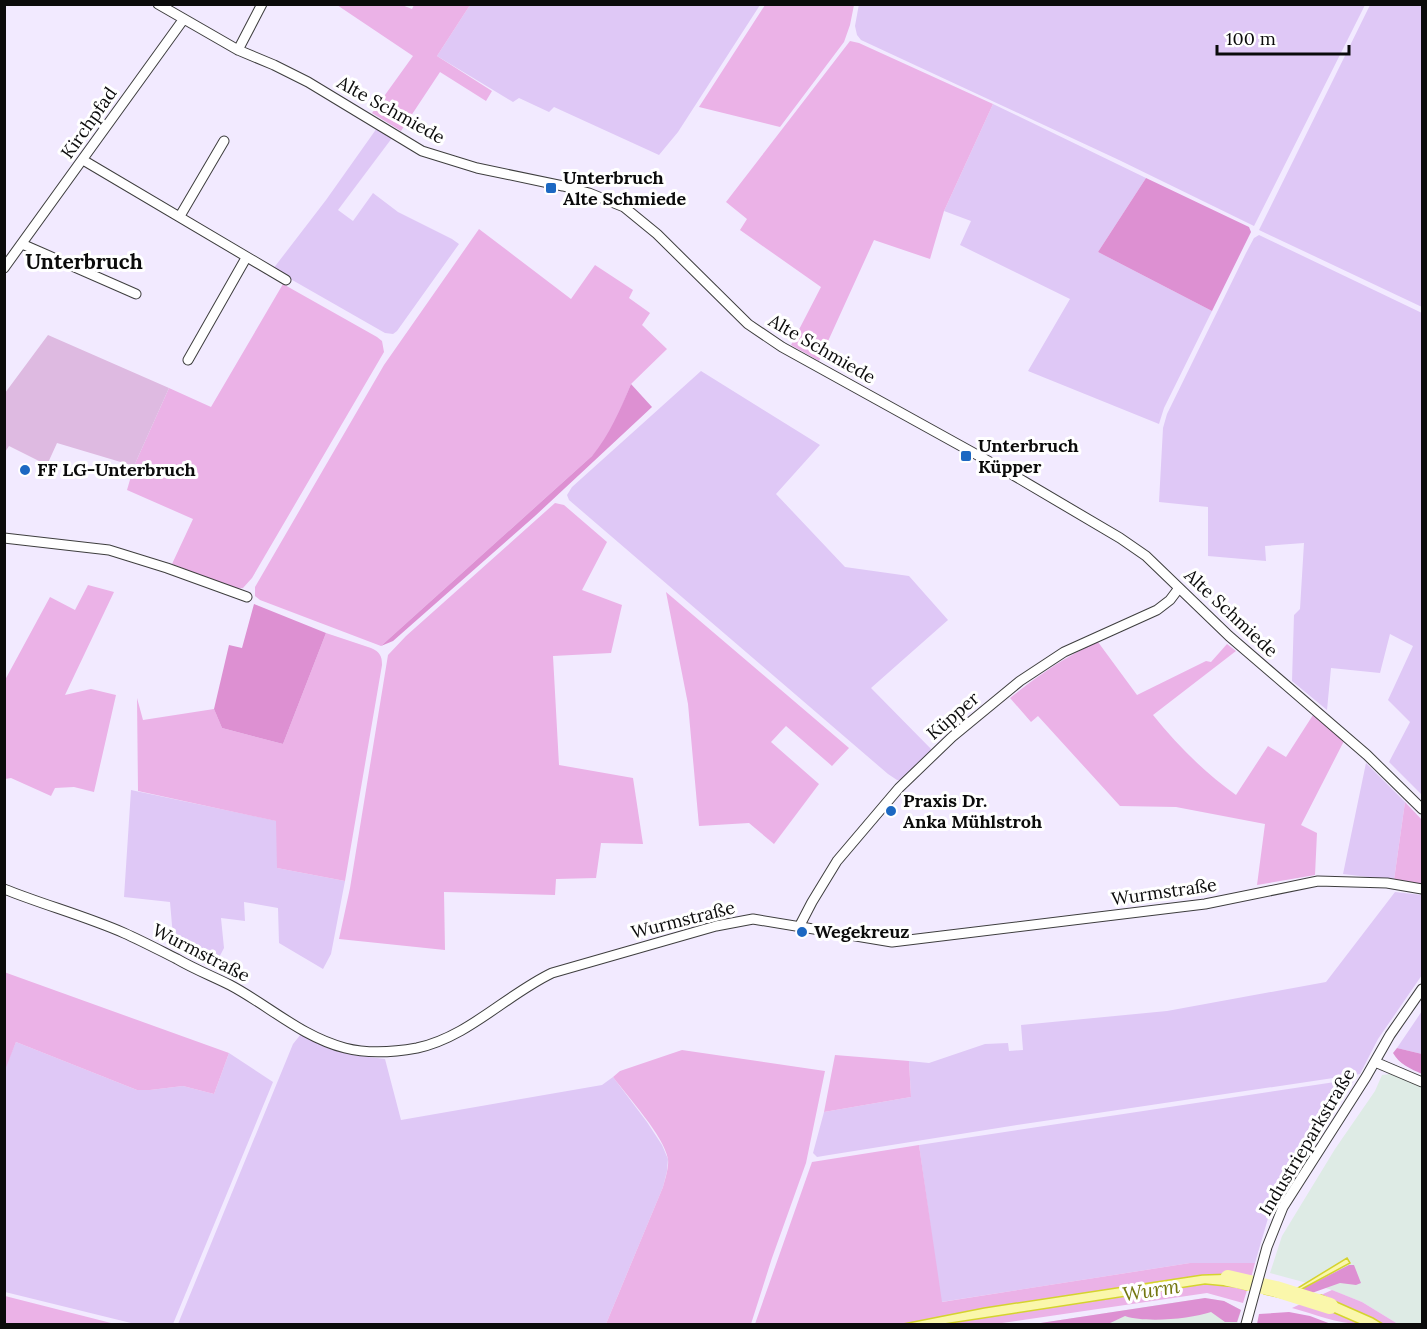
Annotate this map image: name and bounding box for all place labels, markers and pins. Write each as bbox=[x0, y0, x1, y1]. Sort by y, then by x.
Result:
place label: Unterbruch Alte Schmiede bbox=[563, 166, 687, 210]
marker: Unterbruch Alte Schmiede bbox=[544, 181, 558, 195]
place label: Unterbruch Küpper bbox=[978, 434, 1079, 478]
marker: Unterbruch Küpper bbox=[959, 449, 973, 463]
place label: FF LG-Unterbruch bbox=[37, 458, 196, 481]
marker: FF LG-Unterbruch bbox=[18, 463, 32, 477]
place label: Praxis Dr. Anka Mühlstroh bbox=[903, 789, 1042, 833]
marker: Praxis Dr. Anka Mühlstroh bbox=[884, 804, 898, 818]
place label: Wegekreuz bbox=[814, 920, 910, 943]
marker: Wegekreuz bbox=[795, 925, 809, 939]

